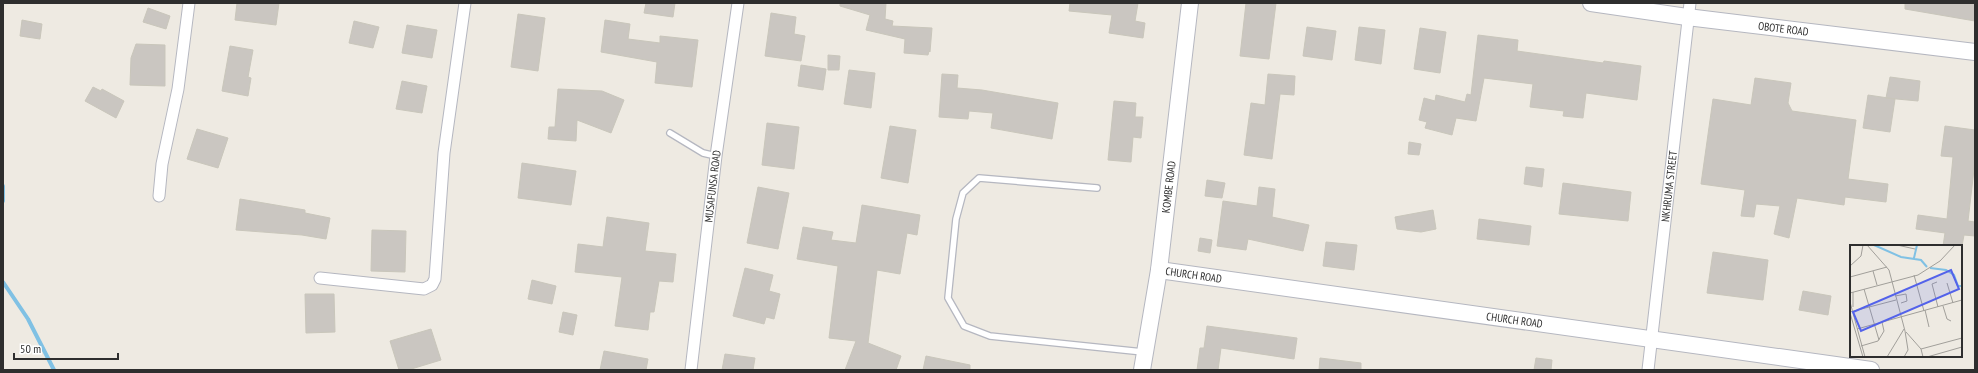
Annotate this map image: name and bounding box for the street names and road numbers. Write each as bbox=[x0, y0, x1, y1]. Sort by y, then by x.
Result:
street label: OBOTE ROAD bbox=[1757, 19, 1809, 39]
street label: MUSAFUNSA ROAD bbox=[701, 149, 724, 223]
street label: NKHRUMA STREET bbox=[1658, 150, 1680, 223]
street label: KOMBE ROAD bbox=[1159, 160, 1179, 214]
street label: CHURCH ROAD bbox=[1165, 264, 1223, 286]
street label: CHURCH ROAD bbox=[1485, 309, 1544, 331]

